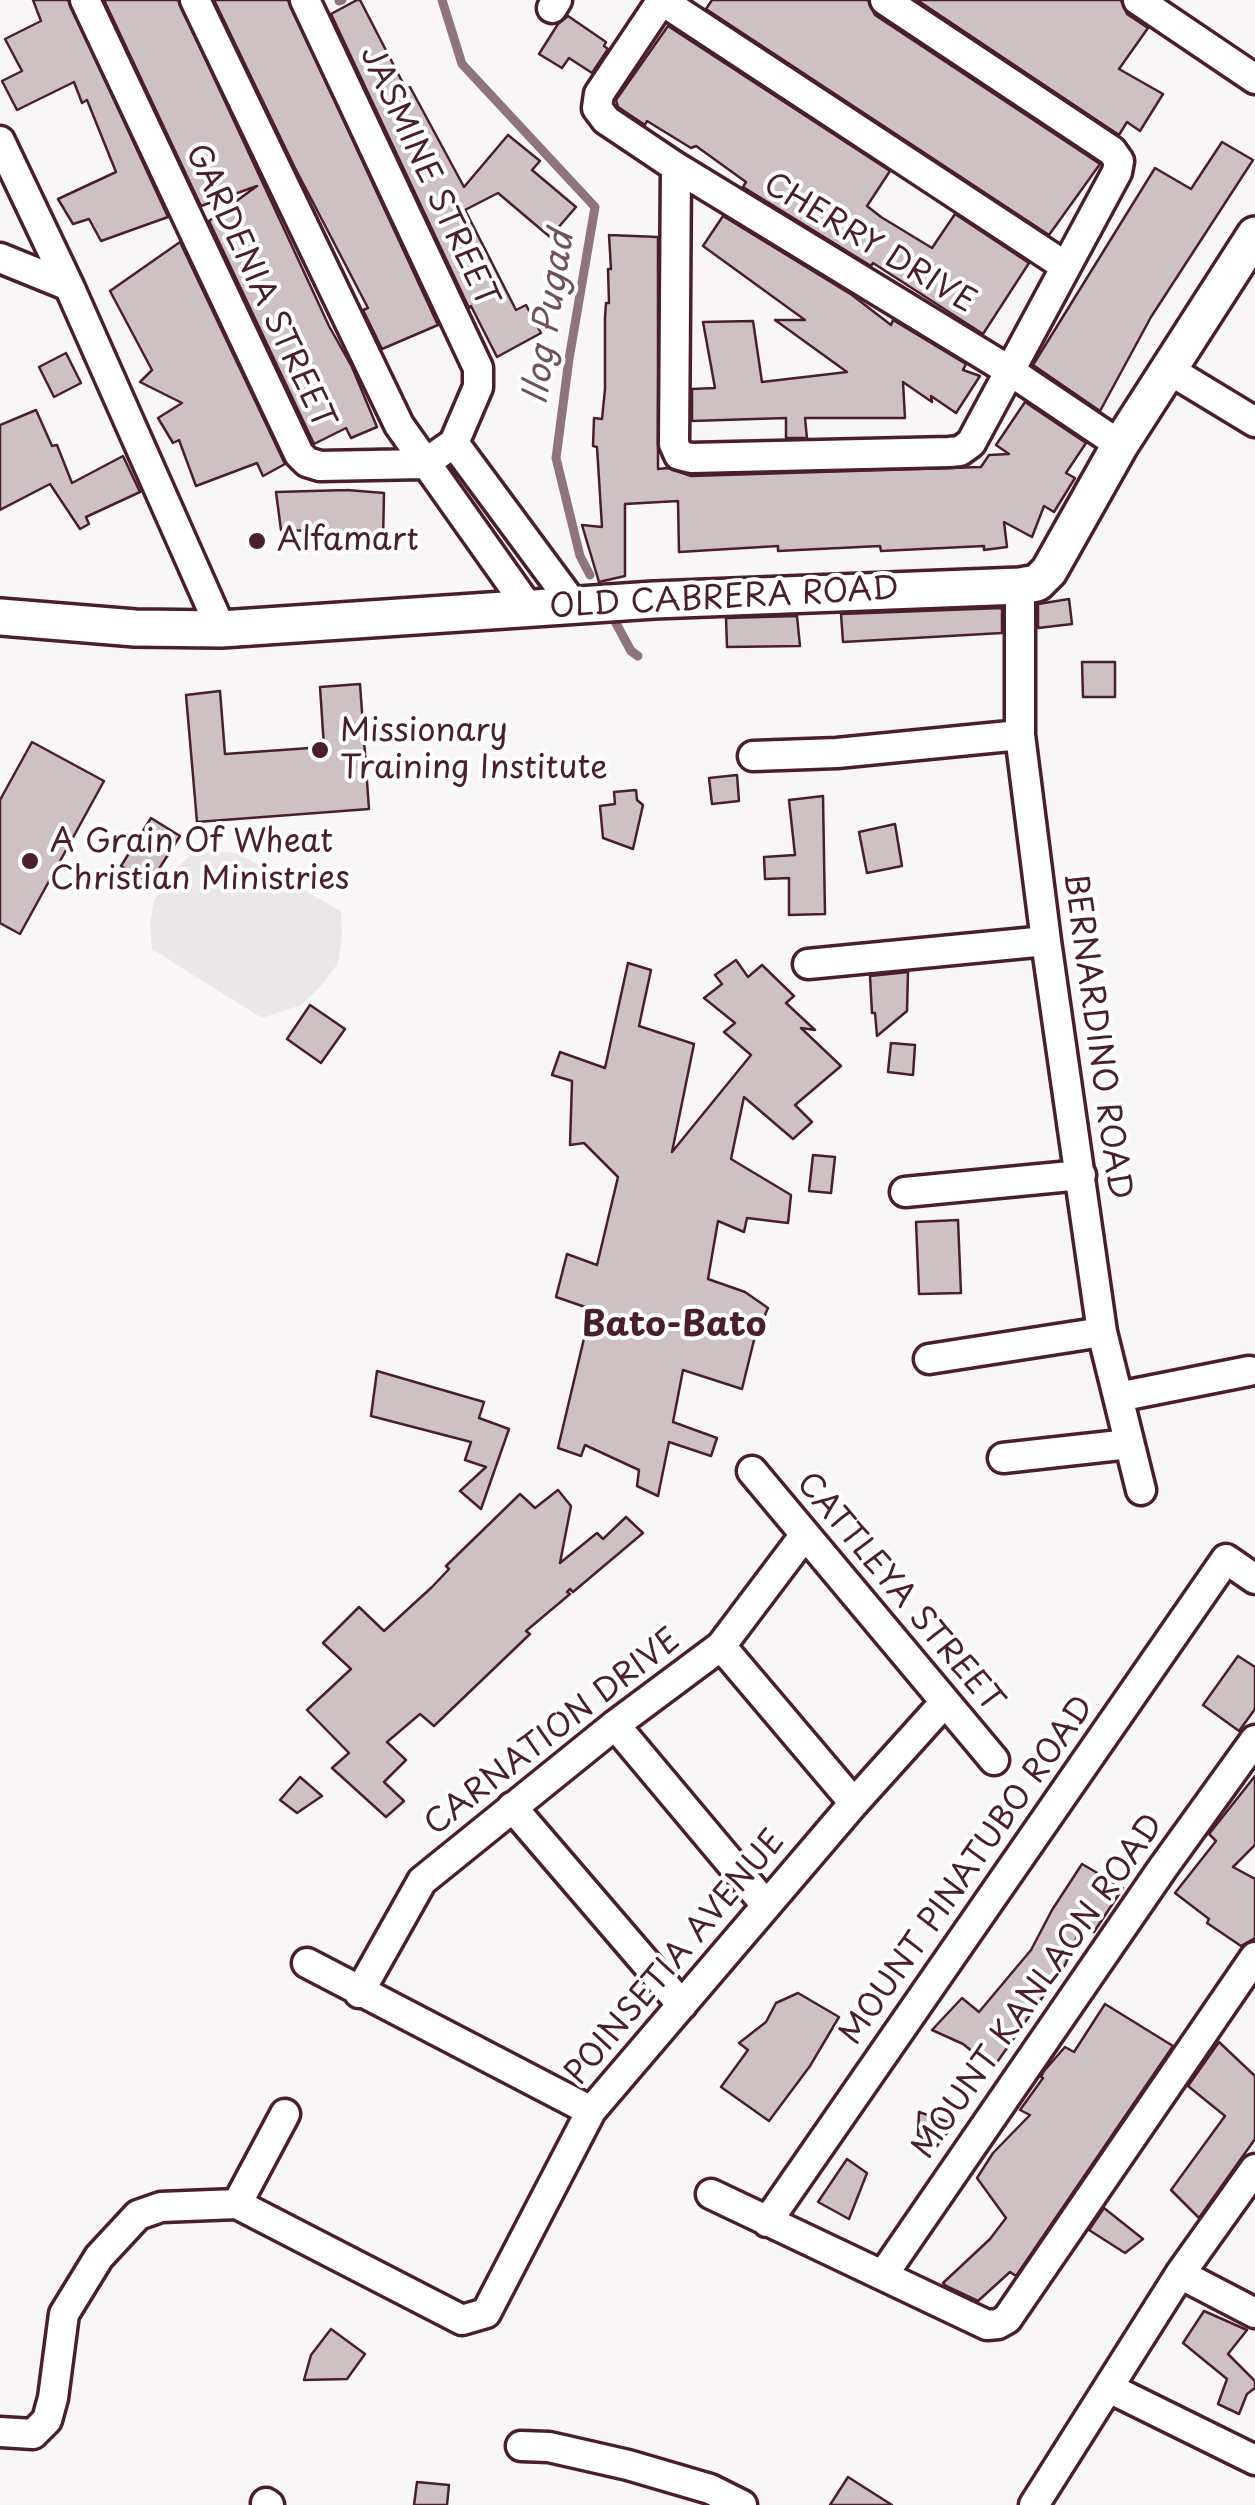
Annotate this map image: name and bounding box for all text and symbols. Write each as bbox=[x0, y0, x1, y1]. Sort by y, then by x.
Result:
street label: JASMINE STREET bbox=[351, 40, 505, 314]
street label: GARDENIA STREET bbox=[176, 138, 342, 436]
street label: CHERRY DRIVE bbox=[756, 166, 982, 322]
water label: Ilog Pugad bbox=[516, 228, 584, 408]
place label: Alfamart bbox=[277, 522, 419, 560]
marker: Alfamart bbox=[246, 530, 268, 552]
street label: OLD CABRERA ROAD bbox=[548, 571, 900, 627]
place label: Missionary Training Institute bbox=[340, 713, 608, 788]
marker: Missionary Training Institute bbox=[309, 739, 331, 761]
place label: A Grain Of Wheat Christian Ministries bbox=[50, 824, 350, 899]
marker: A Grain Of Wheat Christian Ministries bbox=[19, 850, 41, 872]
street label: BERNARDINO ROAD bbox=[1054, 870, 1138, 1202]
district label: Bato-Bato bbox=[582, 1305, 766, 1347]
street label: CATTLEYA STREET bbox=[788, 1465, 1010, 1721]
street label: CARNATION DRIVE bbox=[418, 1621, 688, 1845]
street label: MOUNT PINATUBO ROAD bbox=[833, 1690, 1103, 2052]
street label: MOUNT KANLAON ROAD bbox=[905, 1808, 1173, 2166]
street label: POINSETIA AVENUE bbox=[558, 1823, 794, 2093]

